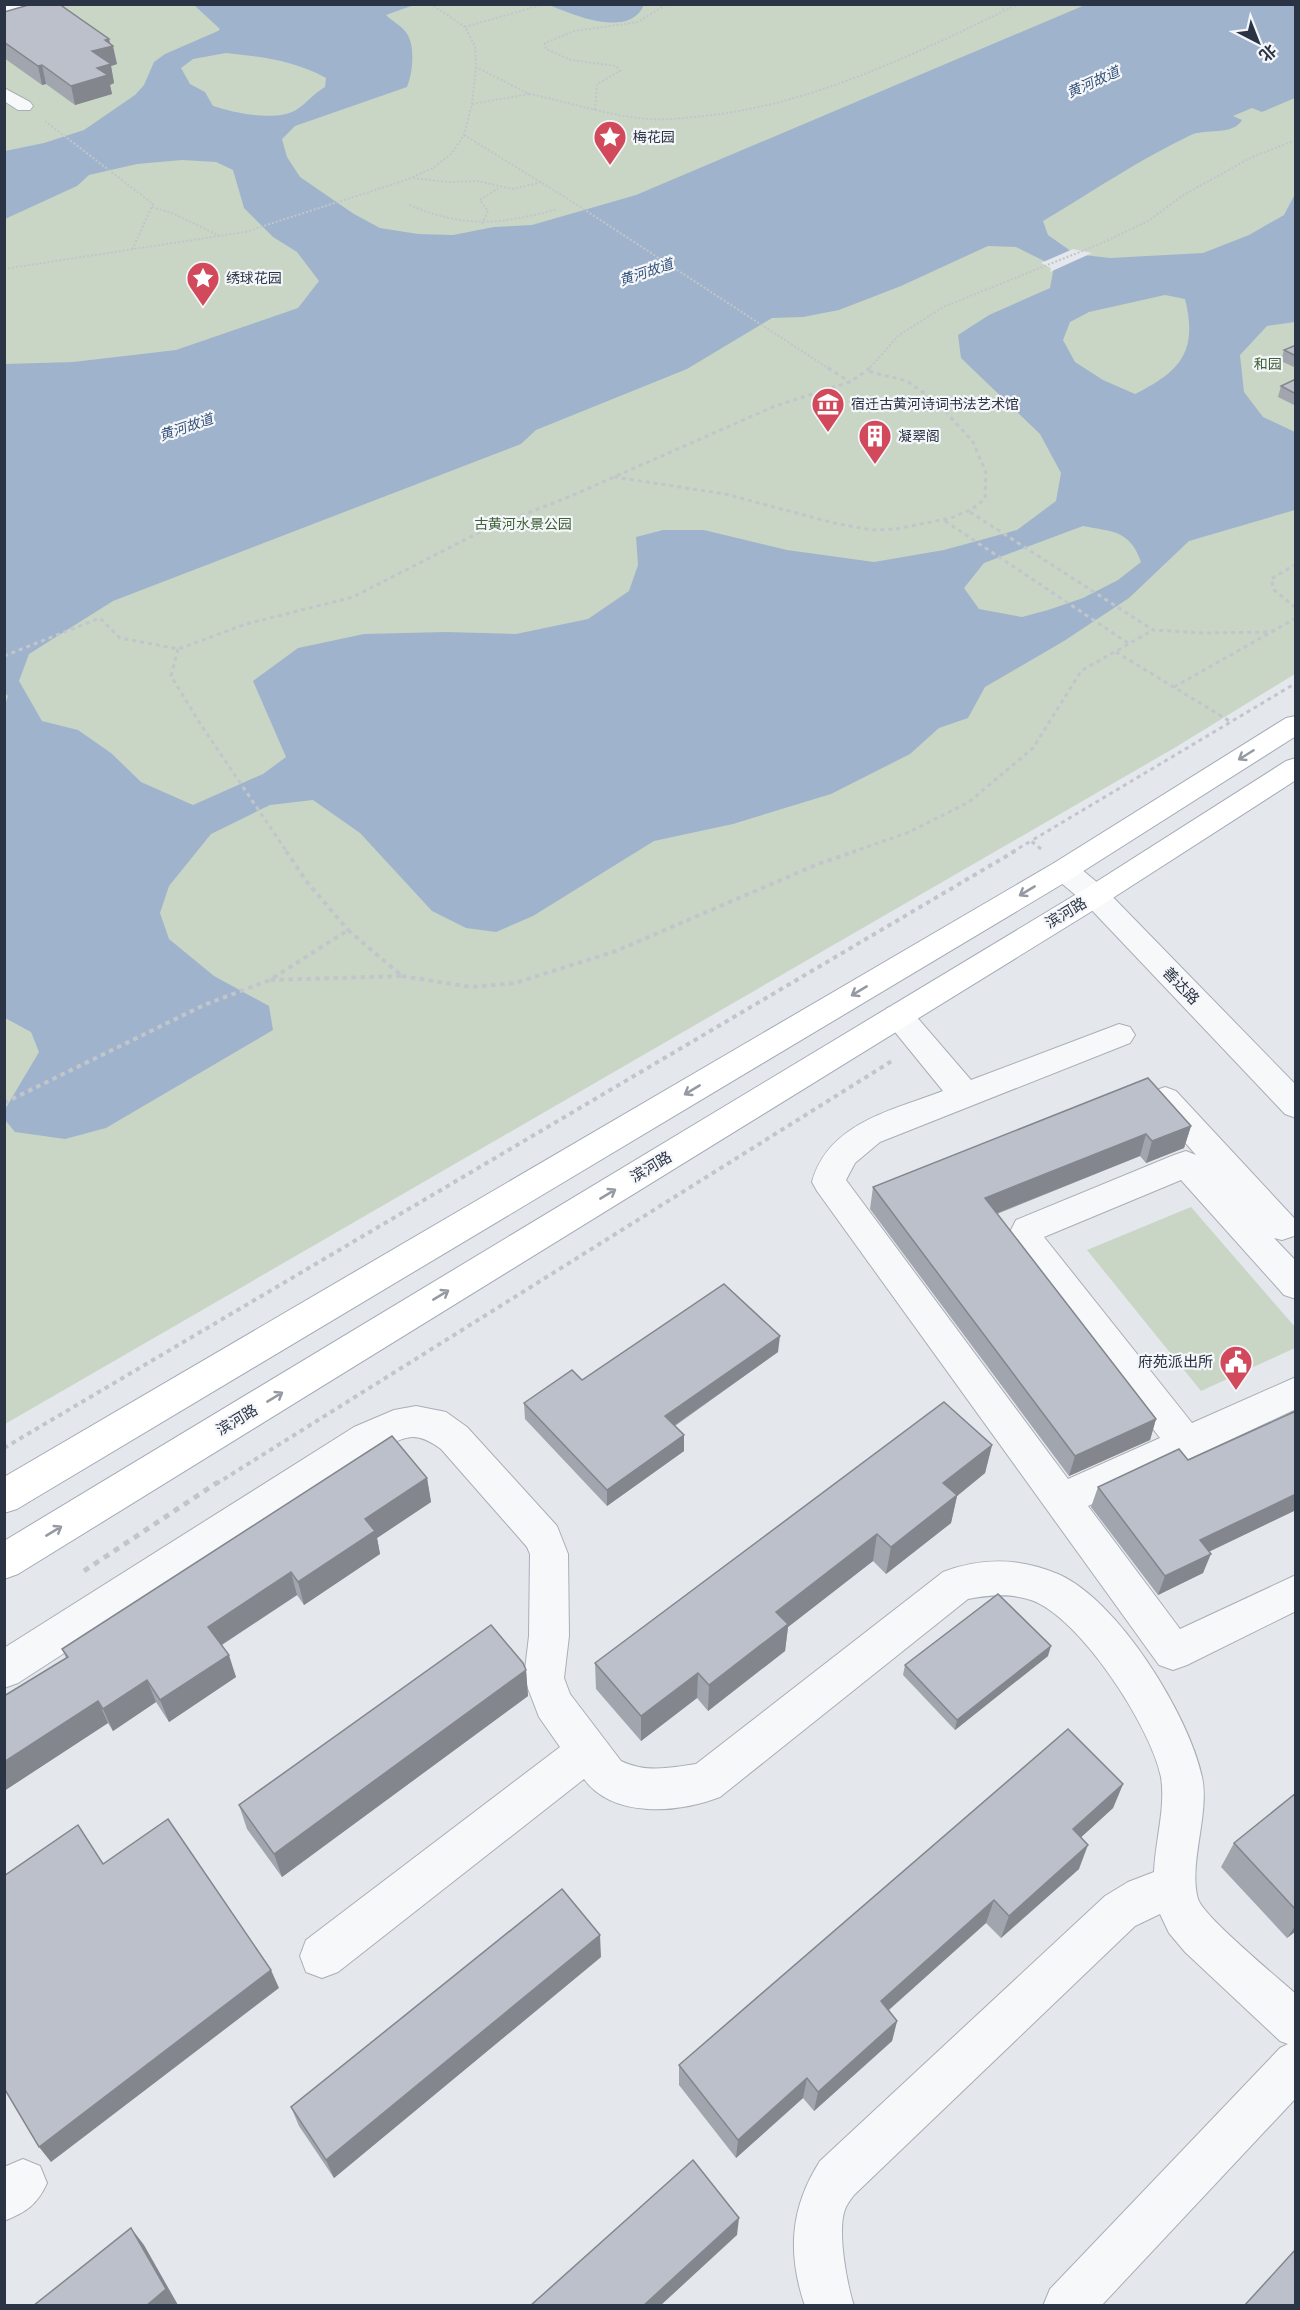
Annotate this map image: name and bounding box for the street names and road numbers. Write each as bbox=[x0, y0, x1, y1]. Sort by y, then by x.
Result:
street label: 滨河路 bbox=[1042, 894, 1090, 932]
street label: 善达路 bbox=[1159, 964, 1203, 1008]
street label: 滨河路 bbox=[627, 1148, 675, 1186]
street label: 滨河路 bbox=[213, 1401, 261, 1439]

